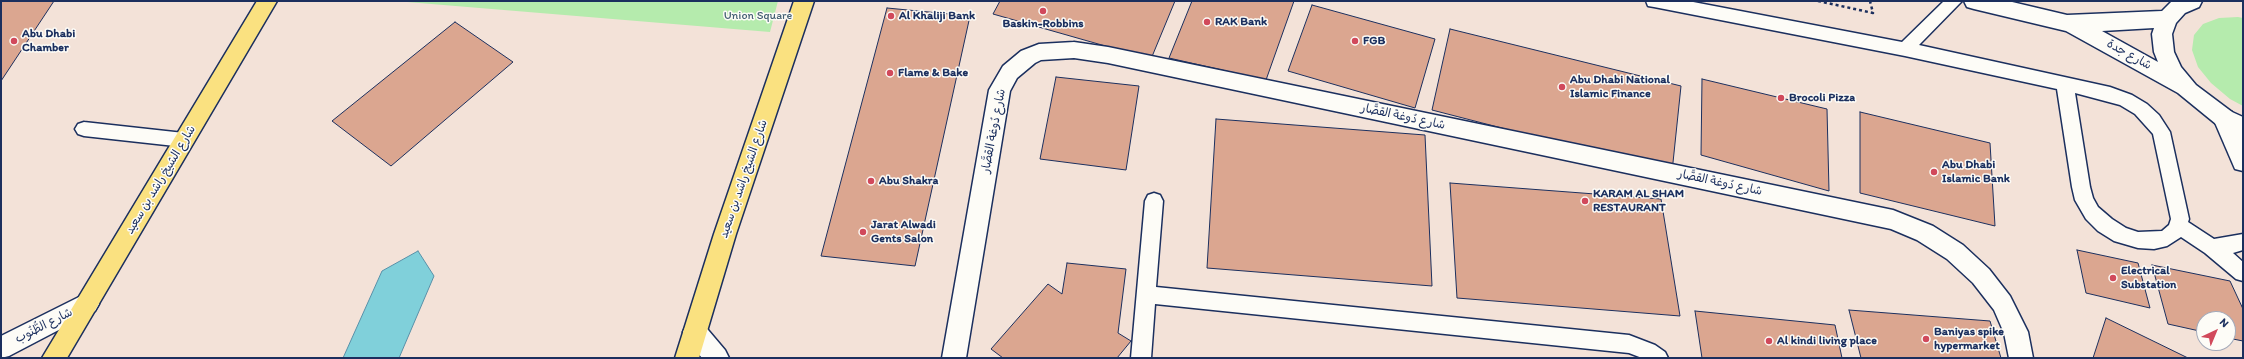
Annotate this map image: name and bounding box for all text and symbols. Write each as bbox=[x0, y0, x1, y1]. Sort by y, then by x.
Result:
marker: Baskin-Robbins bbox=[1038, 6, 1048, 16]
park label: Union Square bbox=[724, 9, 792, 23]
place label: Al Khaliji Bank bbox=[899, 9, 975, 23]
marker: Al Khaliji Bank bbox=[886, 11, 896, 21]
place label: RAK Bank bbox=[1215, 15, 1267, 29]
place label: Baskin-Robbins bbox=[1002, 17, 1084, 31]
marker: RAK Bank bbox=[1202, 17, 1212, 27]
place label: Abu Dhabi Chamber bbox=[22, 27, 75, 55]
place label: FGB bbox=[1363, 34, 1385, 48]
marker: Abu Dhabi Chamber bbox=[9, 36, 19, 46]
marker: FGB bbox=[1350, 36, 1360, 46]
street label: شارع جدة bbox=[2104, 37, 2154, 73]
place label: Flame & Bake bbox=[898, 66, 968, 80]
marker: Flame & Bake bbox=[885, 68, 895, 78]
place label: Abu Dhabi National Islamic Finance bbox=[1570, 73, 1670, 101]
marker: Abu Dhabi National Islamic Finance bbox=[1557, 82, 1567, 92]
street label: شارع دُوغة القصَّار bbox=[979, 88, 1009, 174]
place label: Brocoli Pizza bbox=[1789, 91, 1855, 105]
marker: Brocoli Pizza bbox=[1776, 93, 1786, 103]
street label: شارع دُوغة القصَّار bbox=[1360, 101, 1446, 133]
street label: شارع الشيخ راشد بن سعيد bbox=[717, 118, 771, 240]
street label: شارع الشيخ راشد بن سعيد bbox=[123, 123, 199, 237]
place label: Abu Dhabi Islamic Bank bbox=[1942, 158, 2010, 186]
street label: شارع دُوغة القصَّار bbox=[1677, 167, 1763, 199]
marker: Abu Dhabi Islamic Bank bbox=[1929, 167, 1939, 177]
place label: Abu Shakra bbox=[879, 174, 938, 188]
marker: Abu Shakra bbox=[866, 176, 876, 186]
place label: KARAM AL SHAM RESTAURANT bbox=[1593, 187, 1684, 215]
marker: KARAM AL SHAM RESTAURANT bbox=[1580, 196, 1590, 206]
place label: Jarat Alwadi Gents Salon bbox=[871, 218, 936, 246]
marker: Jarat Alwadi Gents Salon bbox=[858, 227, 868, 237]
place label: Electrical Substation bbox=[2121, 264, 2176, 292]
marker: Electrical Substation bbox=[2108, 273, 2118, 283]
street label: شارع الطُّنُوب bbox=[13, 305, 75, 347]
north arrow bbox=[2196, 311, 2236, 351]
text: N bbox=[2217, 315, 2231, 330]
place label: Baniyas spike hypermarket bbox=[1934, 325, 2004, 353]
place label: Al kindi living place bbox=[1777, 334, 1877, 348]
marker: Baniyas spike hypermarket bbox=[1921, 334, 1931, 344]
marker: Al kindi living place bbox=[1764, 336, 1774, 346]

